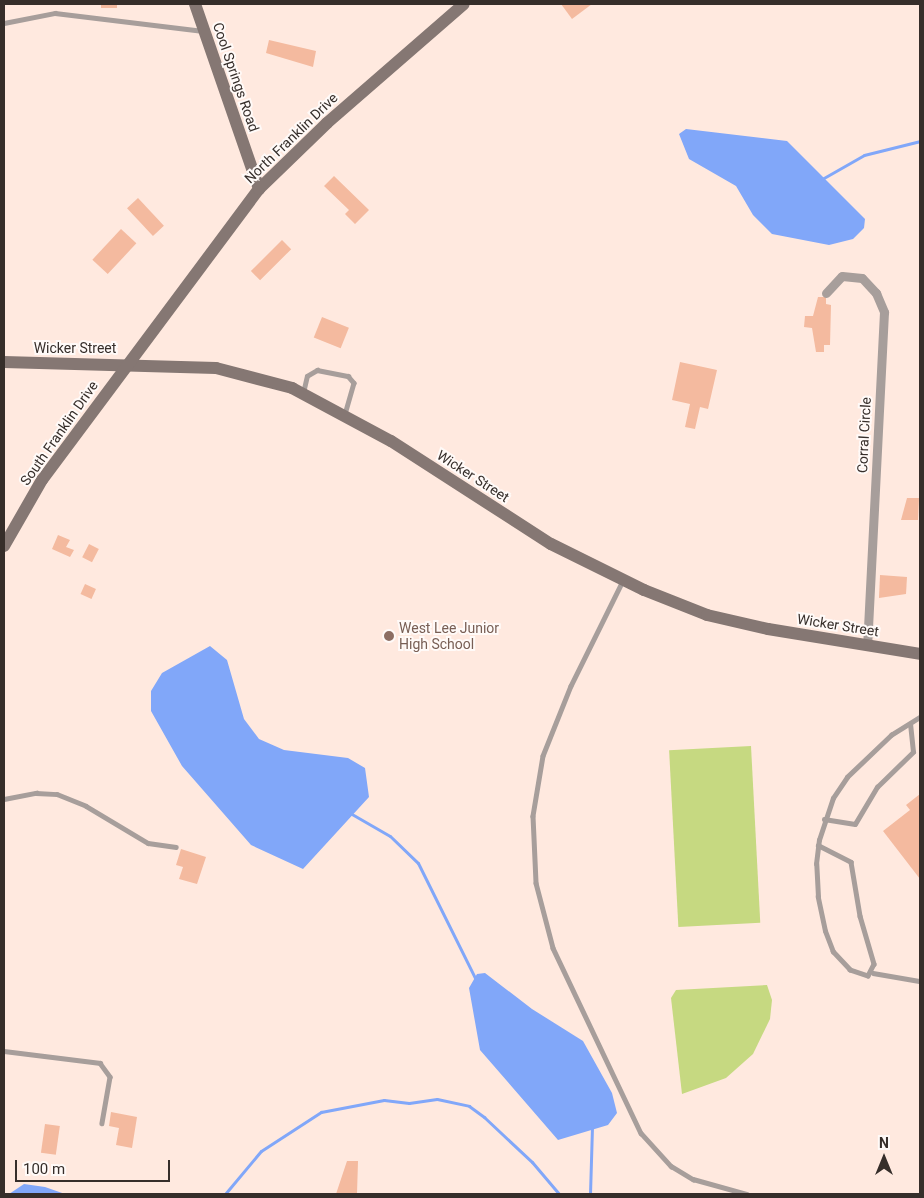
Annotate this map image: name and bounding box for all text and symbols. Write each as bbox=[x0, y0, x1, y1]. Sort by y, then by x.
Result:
street label: Cool Springs Road bbox=[209, 20, 263, 134]
street label: North Franklin Drive bbox=[241, 89, 341, 187]
street label: Wicker Street bbox=[34, 340, 116, 356]
street label: South Franklin Drive bbox=[17, 378, 101, 488]
street label: Corral Circle bbox=[854, 397, 874, 473]
street label: Wicker Street bbox=[434, 446, 512, 506]
street label: Wicker Street bbox=[796, 610, 880, 640]
place label: West Lee Junior High School bbox=[399, 620, 499, 652]
marker: West Lee Junior High School bbox=[383, 630, 395, 642]
north arrow bbox=[859, 1133, 909, 1183]
text: N bbox=[879, 1135, 889, 1151]
scale bar bbox=[18, 1150, 172, 1182]
text: 100 m bbox=[23, 1160, 65, 1178]

